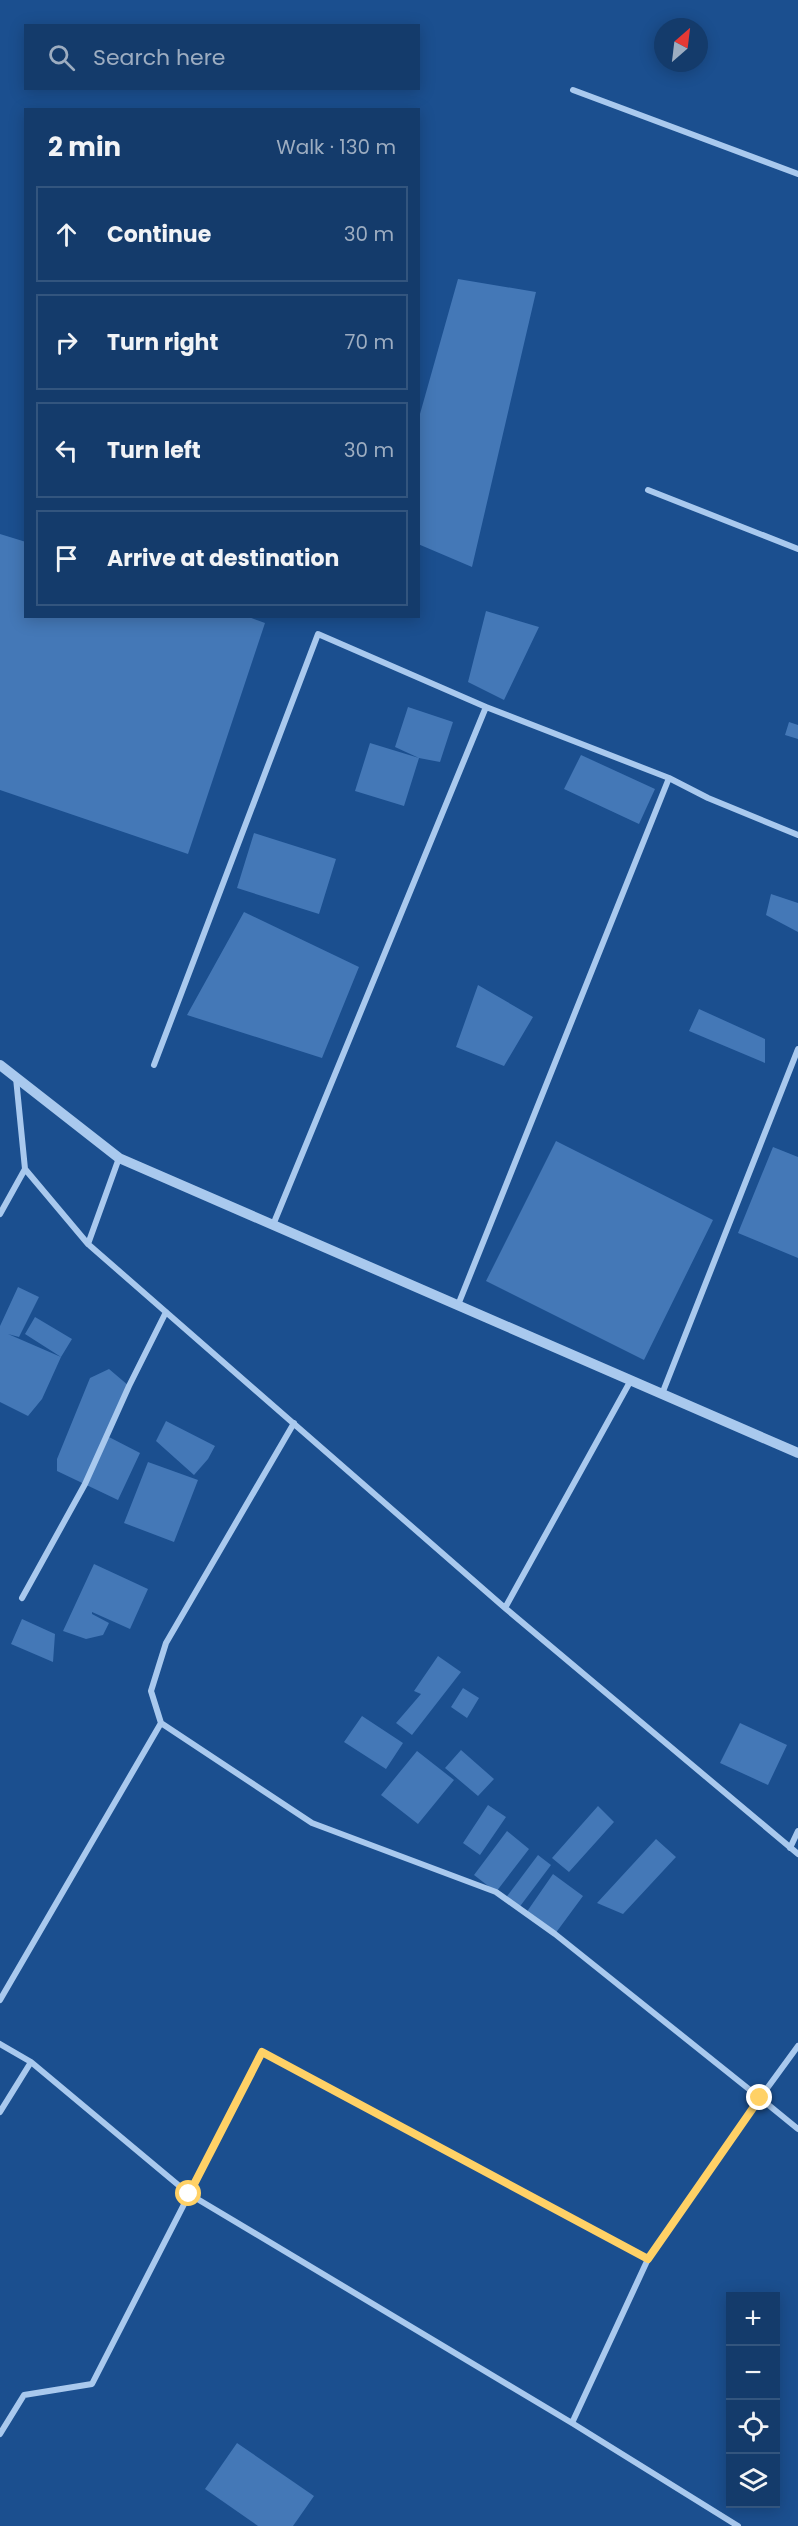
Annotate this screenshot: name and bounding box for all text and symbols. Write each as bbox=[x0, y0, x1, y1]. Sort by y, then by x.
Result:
north arrow bbox=[654, 18, 708, 72]
search box bbox=[24, 24, 420, 90]
icon: search bbox=[45, 41, 78, 74]
text: Search here bbox=[93, 42, 226, 73]
text: 2 min bbox=[48, 129, 121, 165]
text: Walk · 130 m bbox=[276, 133, 396, 161]
icon: ahead bbox=[50, 218, 83, 251]
text: Continue bbox=[107, 219, 211, 250]
text: 30 m bbox=[344, 220, 394, 248]
icon: right bbox=[50, 326, 83, 359]
text: Turn right bbox=[107, 327, 218, 358]
text: 70 m bbox=[345, 328, 394, 356]
icon: left bbox=[50, 434, 83, 467]
text: Turn left bbox=[107, 435, 201, 466]
text: 30 m bbox=[344, 436, 394, 464]
icon: arrive bbox=[50, 542, 83, 575]
text: Arrive at destination bbox=[107, 543, 339, 574]
route end bbox=[746, 2084, 772, 2110]
route start bbox=[175, 2180, 201, 2206]
map controls bbox=[726, 2292, 780, 2508]
button: + bbox=[726, 2292, 780, 2346]
button: − bbox=[726, 2346, 780, 2400]
button: locate bbox=[726, 2400, 780, 2454]
button: layers bbox=[726, 2454, 780, 2508]

